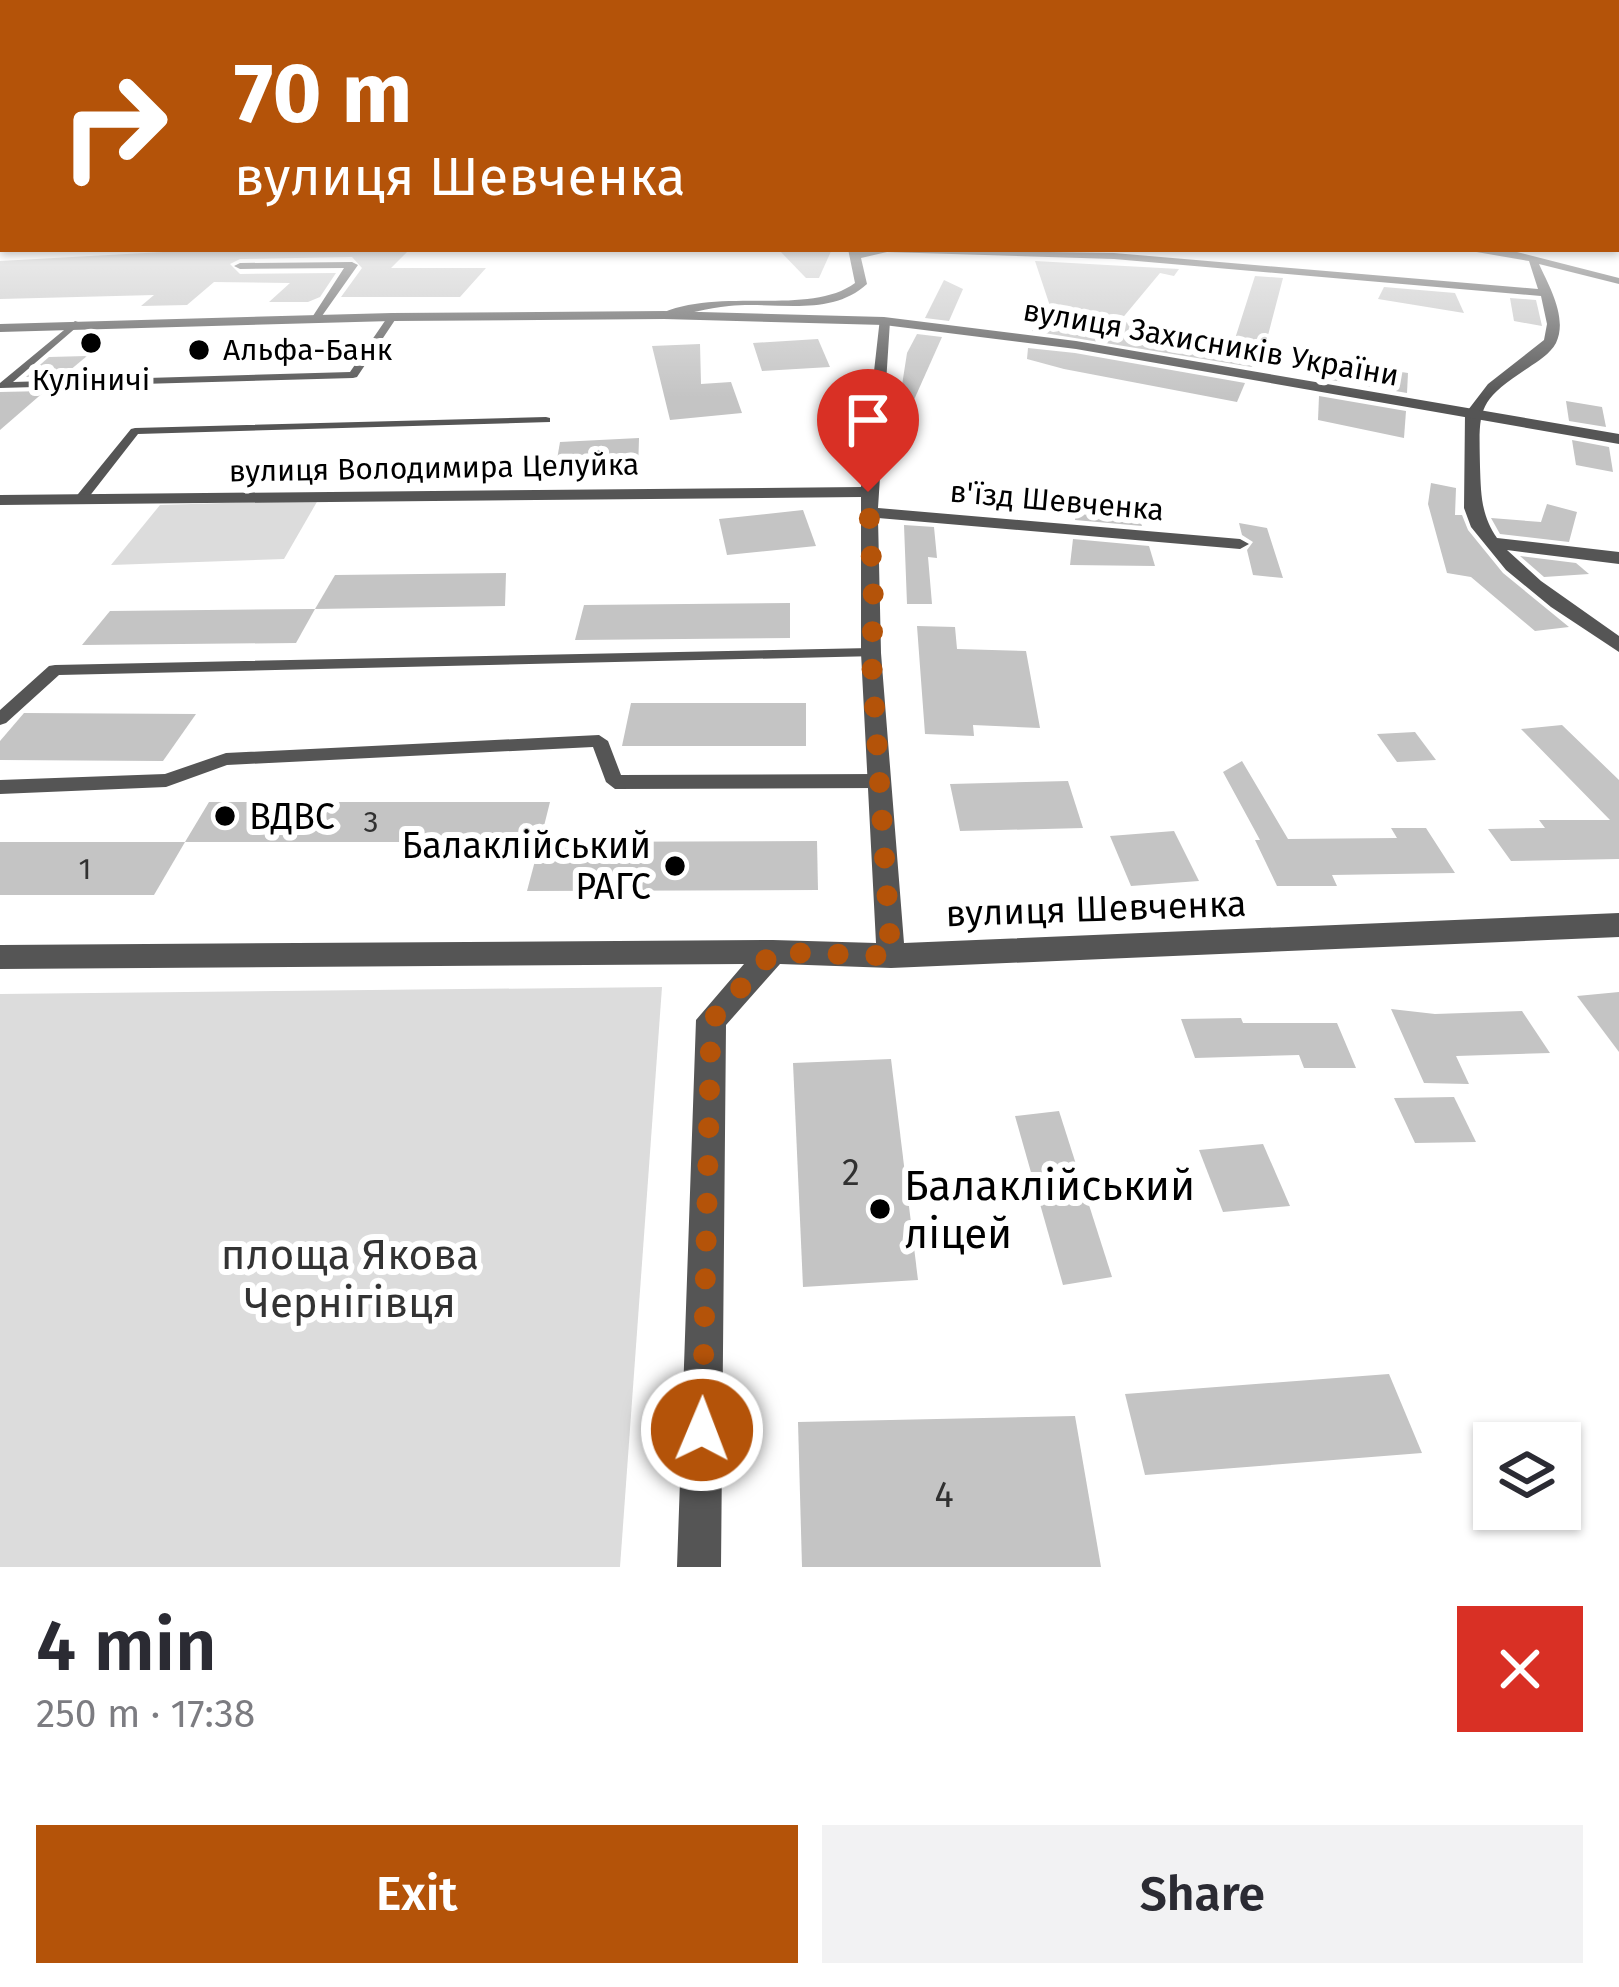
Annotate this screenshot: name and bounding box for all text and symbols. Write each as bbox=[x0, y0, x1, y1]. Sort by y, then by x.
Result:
text: 70 m bbox=[234, 43, 412, 144]
icon: right bbox=[36, 48, 192, 204]
text: вулиця Шевченка bbox=[234, 145, 686, 209]
street label: вулиця Захисників України bbox=[1020, 292, 1402, 394]
marker: Куліничі bbox=[78, 330, 104, 356]
place label: Альфа-Банк bbox=[223, 332, 393, 368]
marker: Альфа-Банк bbox=[186, 337, 212, 363]
place label: Куліничі bbox=[32, 362, 150, 398]
pin bbox=[817, 369, 919, 492]
icon: arrive bbox=[835, 387, 901, 453]
street label: вулиця Володимира Целуйка bbox=[229, 446, 639, 490]
street label: в'їзд Шевченка bbox=[948, 474, 1166, 528]
place label: ВДВС bbox=[249, 795, 335, 839]
marker: ВДВС bbox=[212, 803, 238, 829]
house number: 3 bbox=[364, 804, 378, 840]
place label: Балаклійський РАГС bbox=[401, 824, 651, 909]
house number: 1 bbox=[79, 851, 92, 887]
marker: Балаклійський РАГС bbox=[662, 853, 688, 879]
street label: вулиця Шевченка bbox=[945, 882, 1247, 936]
house number: 2 bbox=[842, 1151, 860, 1195]
place label: Балаклійський ліцей bbox=[904, 1161, 1195, 1259]
marker: Балаклійський ліцей bbox=[867, 1196, 893, 1222]
park label: площа Якова Чернігівця bbox=[221, 1230, 479, 1328]
position arrow bbox=[639, 1367, 765, 1493]
map controls bbox=[1473, 1422, 1581, 1530]
button: layers bbox=[1473, 1422, 1581, 1530]
house number: 4 bbox=[934, 1473, 954, 1517]
text: 4 min bbox=[36, 1603, 217, 1689]
button: close bbox=[1457, 1606, 1583, 1732]
text: 250 m · 17:38 bbox=[36, 1691, 255, 1737]
button: Exit bbox=[36, 1825, 798, 1963]
button: Share bbox=[822, 1825, 1583, 1963]

